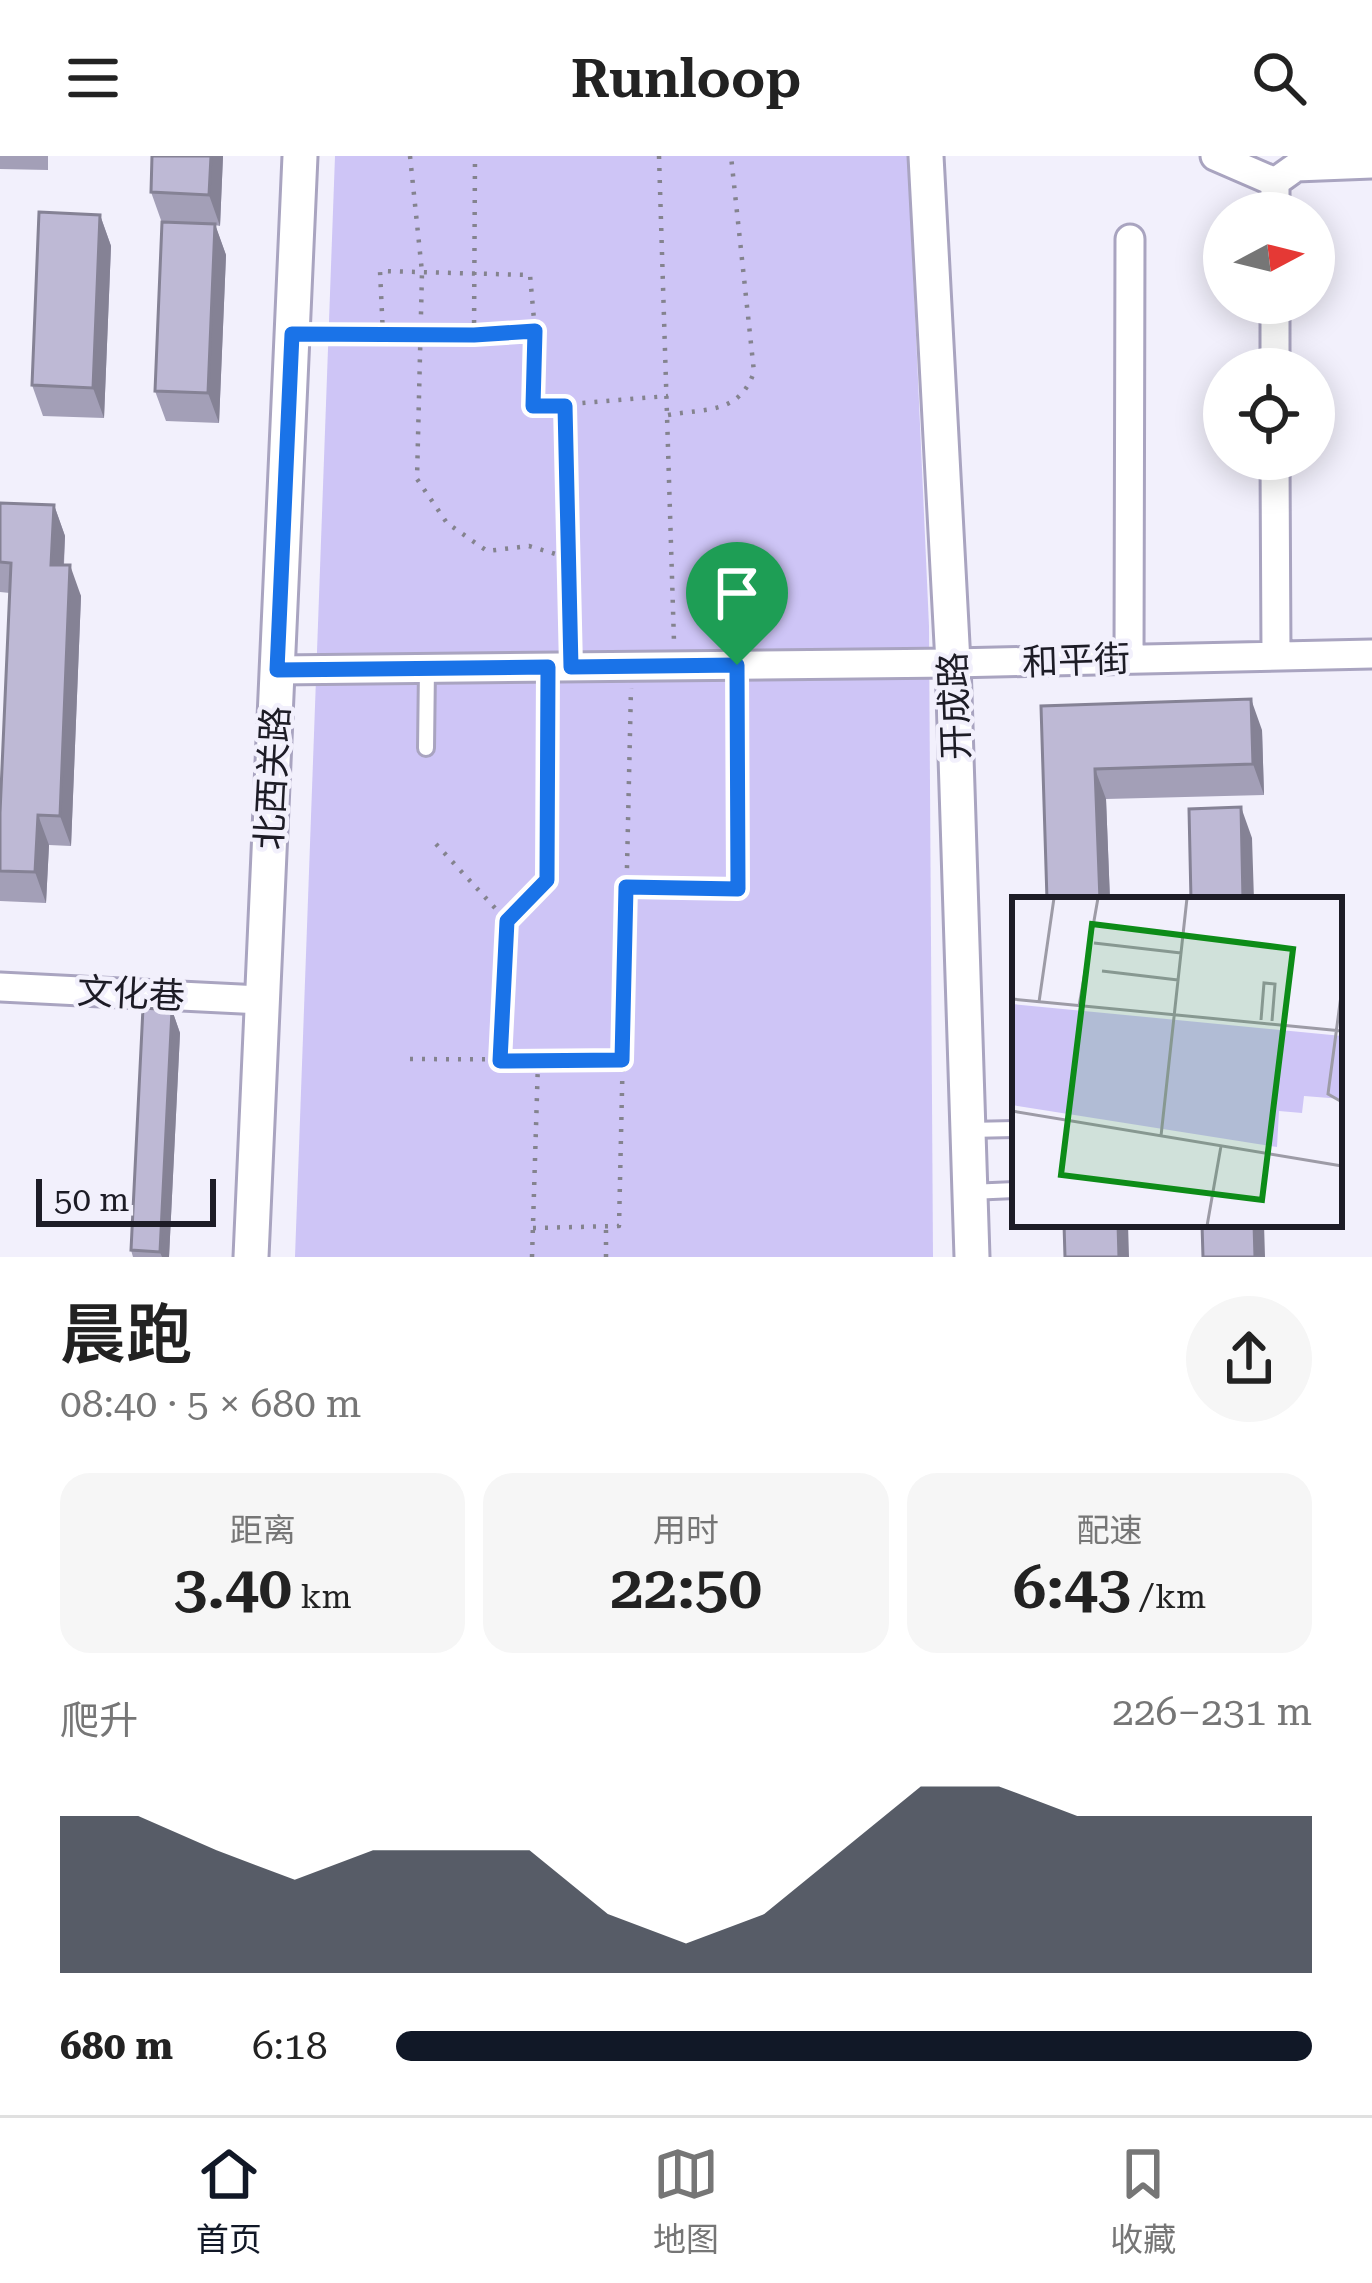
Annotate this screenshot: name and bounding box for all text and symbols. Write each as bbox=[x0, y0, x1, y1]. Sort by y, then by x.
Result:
icon: menu bbox=[60, 45, 126, 111]
icon: search bbox=[1246, 45, 1312, 111]
text: Runloop bbox=[571, 47, 801, 110]
north arrow bbox=[1203, 192, 1335, 324]
map controls bbox=[1203, 192, 1335, 480]
button: locate bbox=[1203, 348, 1335, 480]
pin bbox=[686, 542, 788, 665]
icon: arrive bbox=[704, 560, 770, 626]
street label: 和平街 bbox=[1021, 638, 1131, 684]
street label: 开成路 bbox=[932, 651, 978, 761]
street label: 北西关路 bbox=[248, 705, 298, 851]
inset map bbox=[1012, 897, 1342, 1227]
street label: 文化巷 bbox=[76, 970, 186, 1018]
scale bar bbox=[36, 1173, 216, 1226]
text: 50 m bbox=[54, 1180, 129, 1219]
button: share bbox=[1186, 1296, 1312, 1422]
text: 晨跑 bbox=[60, 1297, 192, 1374]
text: 08:40 · 5 × 680 m bbox=[60, 1381, 361, 1427]
text: 距离 bbox=[230, 1511, 296, 1550]
text: 用时 bbox=[653, 1511, 719, 1550]
text: 配速 bbox=[1076, 1511, 1142, 1550]
text: 3.40 bbox=[174, 1552, 292, 1623]
text: 22:50 bbox=[610, 1552, 762, 1623]
text: 6:43 bbox=[1013, 1552, 1131, 1623]
text: km bbox=[292, 1577, 352, 1616]
text: /km bbox=[1131, 1577, 1206, 1616]
text: 226–231 m bbox=[1112, 1689, 1312, 1735]
text: 爬升 bbox=[60, 1698, 138, 1744]
text: 680 m bbox=[60, 2023, 173, 2069]
text: 6:18 bbox=[252, 2023, 328, 2069]
tab: 首页 bbox=[196, 2141, 262, 2261]
tab: 地图 bbox=[653, 2141, 719, 2261]
tab: 收藏 bbox=[1110, 2141, 1176, 2261]

